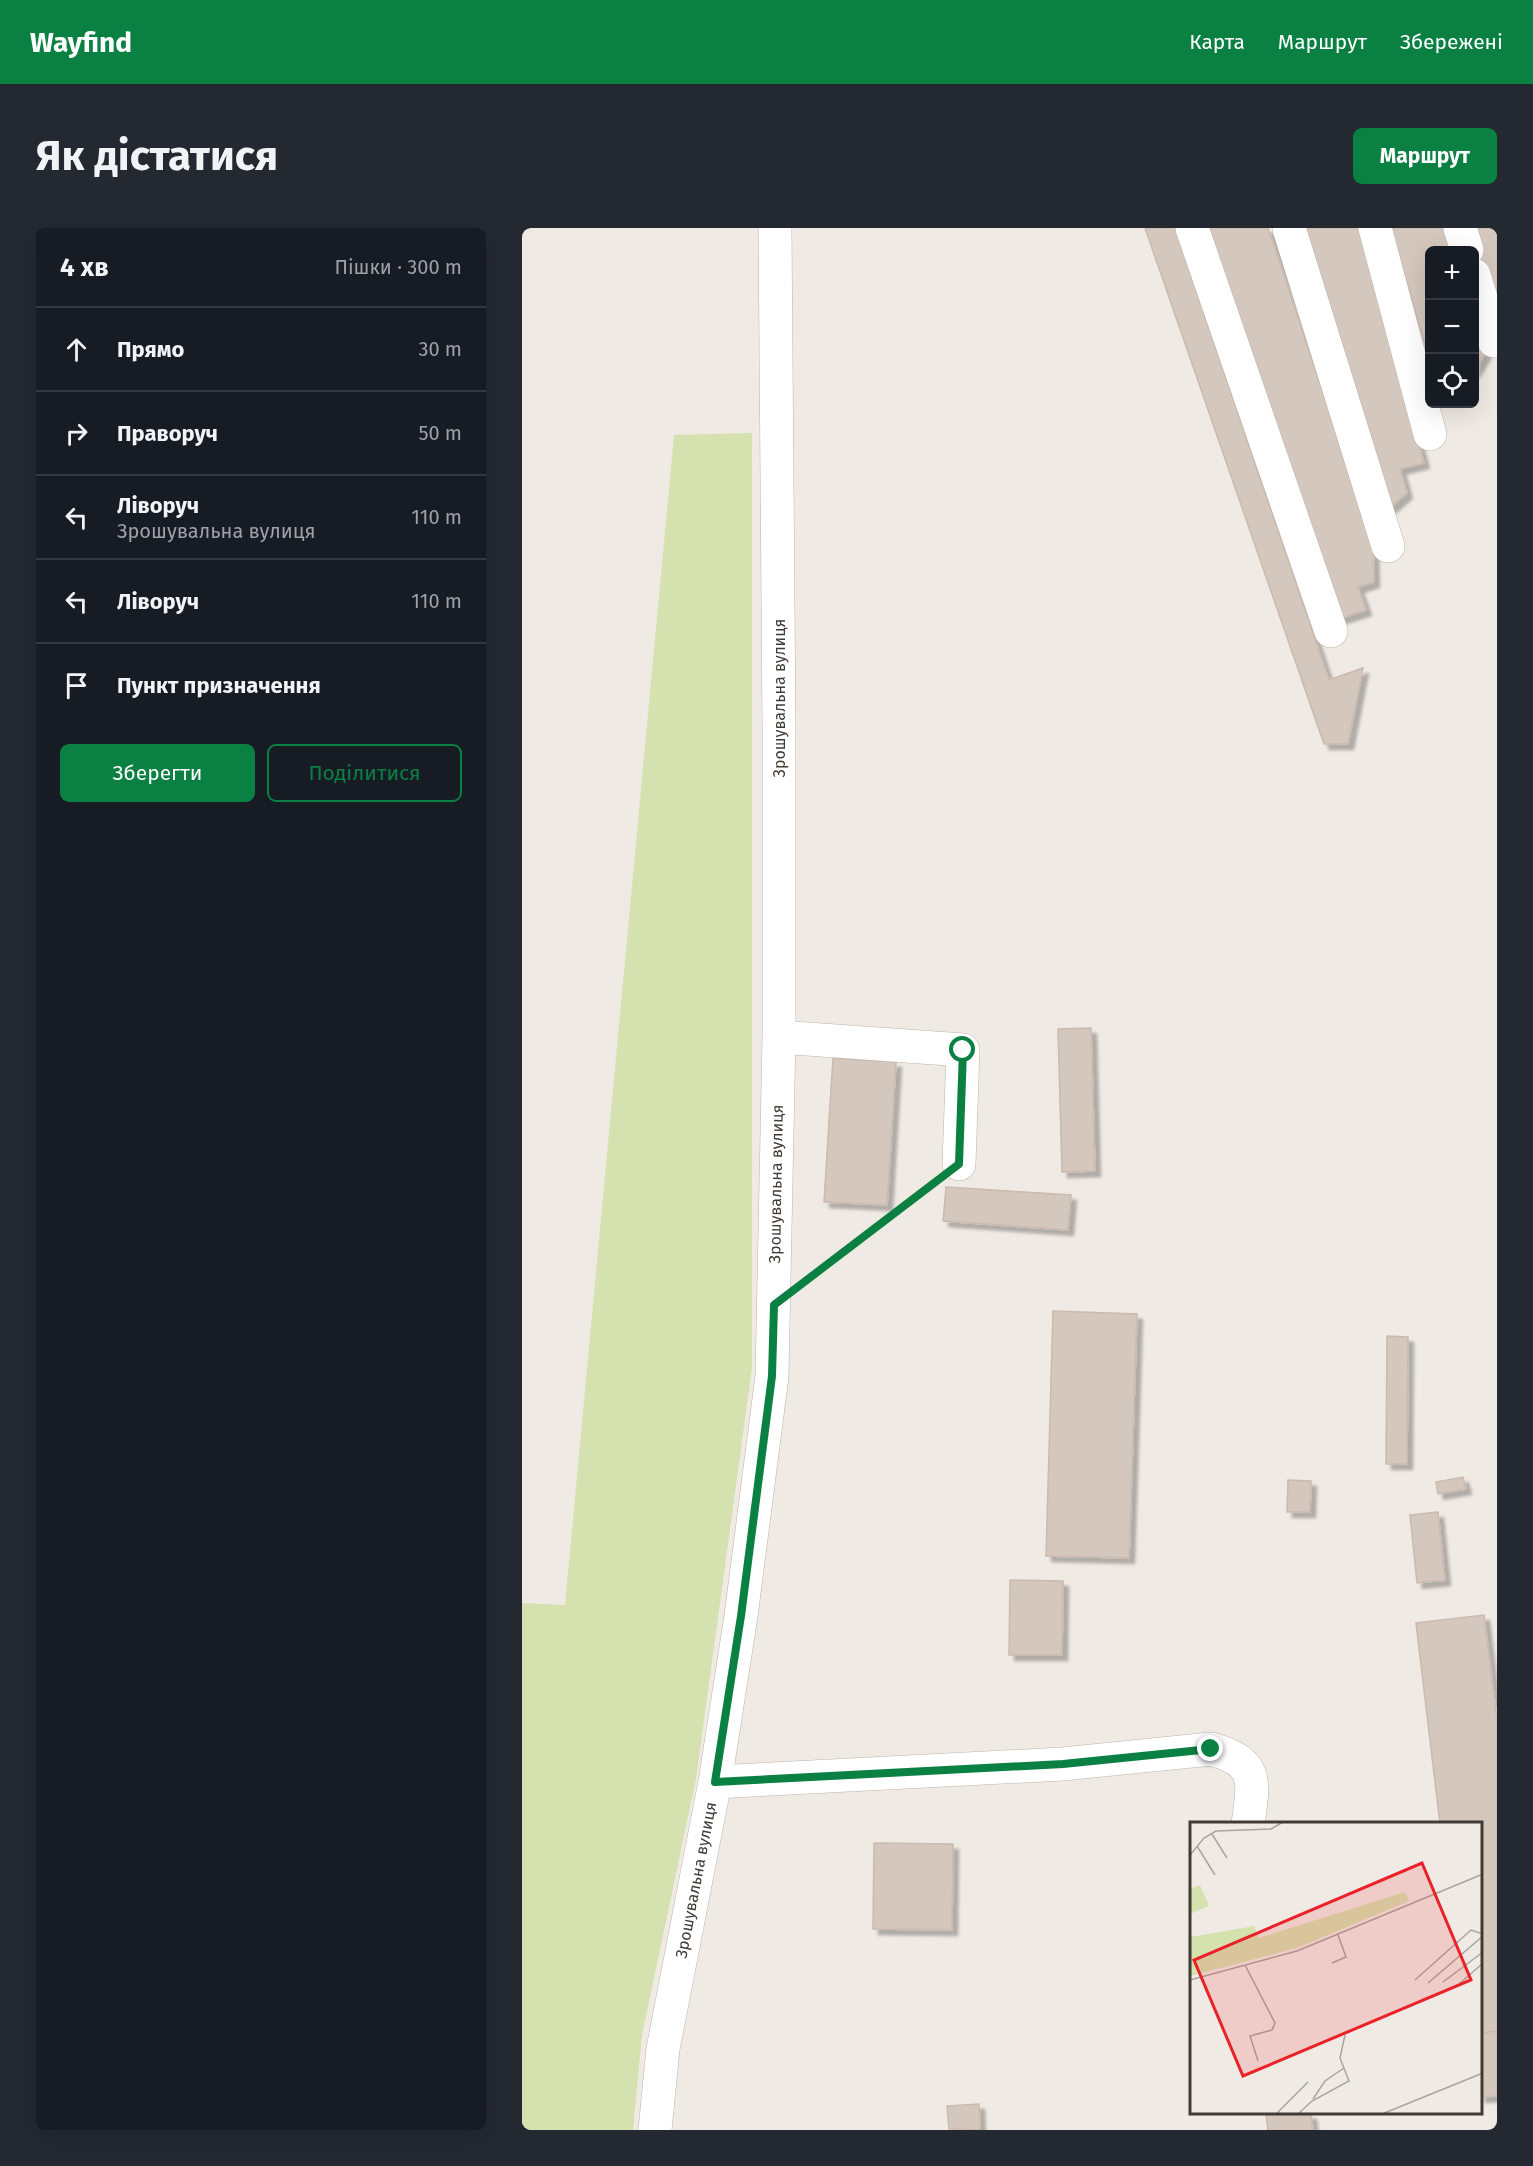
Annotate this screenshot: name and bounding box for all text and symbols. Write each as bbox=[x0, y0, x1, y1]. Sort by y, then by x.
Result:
text: Wayfind bbox=[30, 26, 132, 59]
text: Карта bbox=[1189, 29, 1245, 55]
text: Маршрут bbox=[1278, 29, 1367, 55]
text: Збережені bbox=[1400, 29, 1503, 55]
button: Маршрут bbox=[1353, 128, 1497, 184]
text: Як дістатися bbox=[36, 131, 278, 181]
map controls bbox=[1425, 246, 1479, 408]
button: + bbox=[1425, 246, 1479, 300]
text: 4 хв bbox=[60, 252, 109, 283]
text: Пішки · 300 m bbox=[334, 255, 462, 279]
button: − bbox=[1425, 300, 1479, 354]
icon: ahead bbox=[60, 333, 93, 366]
text: Прямо bbox=[117, 336, 184, 363]
text: 30 m bbox=[418, 337, 462, 361]
button: locate bbox=[1425, 354, 1479, 408]
icon: right bbox=[60, 417, 93, 450]
text: Праворуч bbox=[117, 420, 218, 447]
text: 50 m bbox=[418, 421, 462, 445]
text: Ліворуч bbox=[117, 492, 199, 519]
icon: left bbox=[60, 501, 93, 534]
text: 110 m bbox=[411, 505, 462, 529]
text: Зрошувальна вулиця bbox=[117, 519, 315, 543]
icon: left bbox=[60, 585, 93, 618]
text: Ліворуч bbox=[117, 588, 199, 615]
text: 110 m bbox=[411, 589, 462, 613]
street label: Зрошувальна вулиця bbox=[770, 619, 789, 777]
icon: arrive bbox=[60, 669, 93, 702]
text: Пункт призначення bbox=[117, 672, 321, 699]
button: Зберегти bbox=[60, 744, 255, 802]
button: Поділитися bbox=[267, 744, 462, 802]
route start bbox=[949, 1036, 975, 1062]
street label: Зрошувальна вулиця bbox=[765, 1104, 787, 1264]
route end bbox=[1197, 1735, 1223, 1761]
street label: Зрошувальна вулиця bbox=[672, 1800, 720, 1960]
inset map bbox=[1190, 1822, 1482, 2115]

